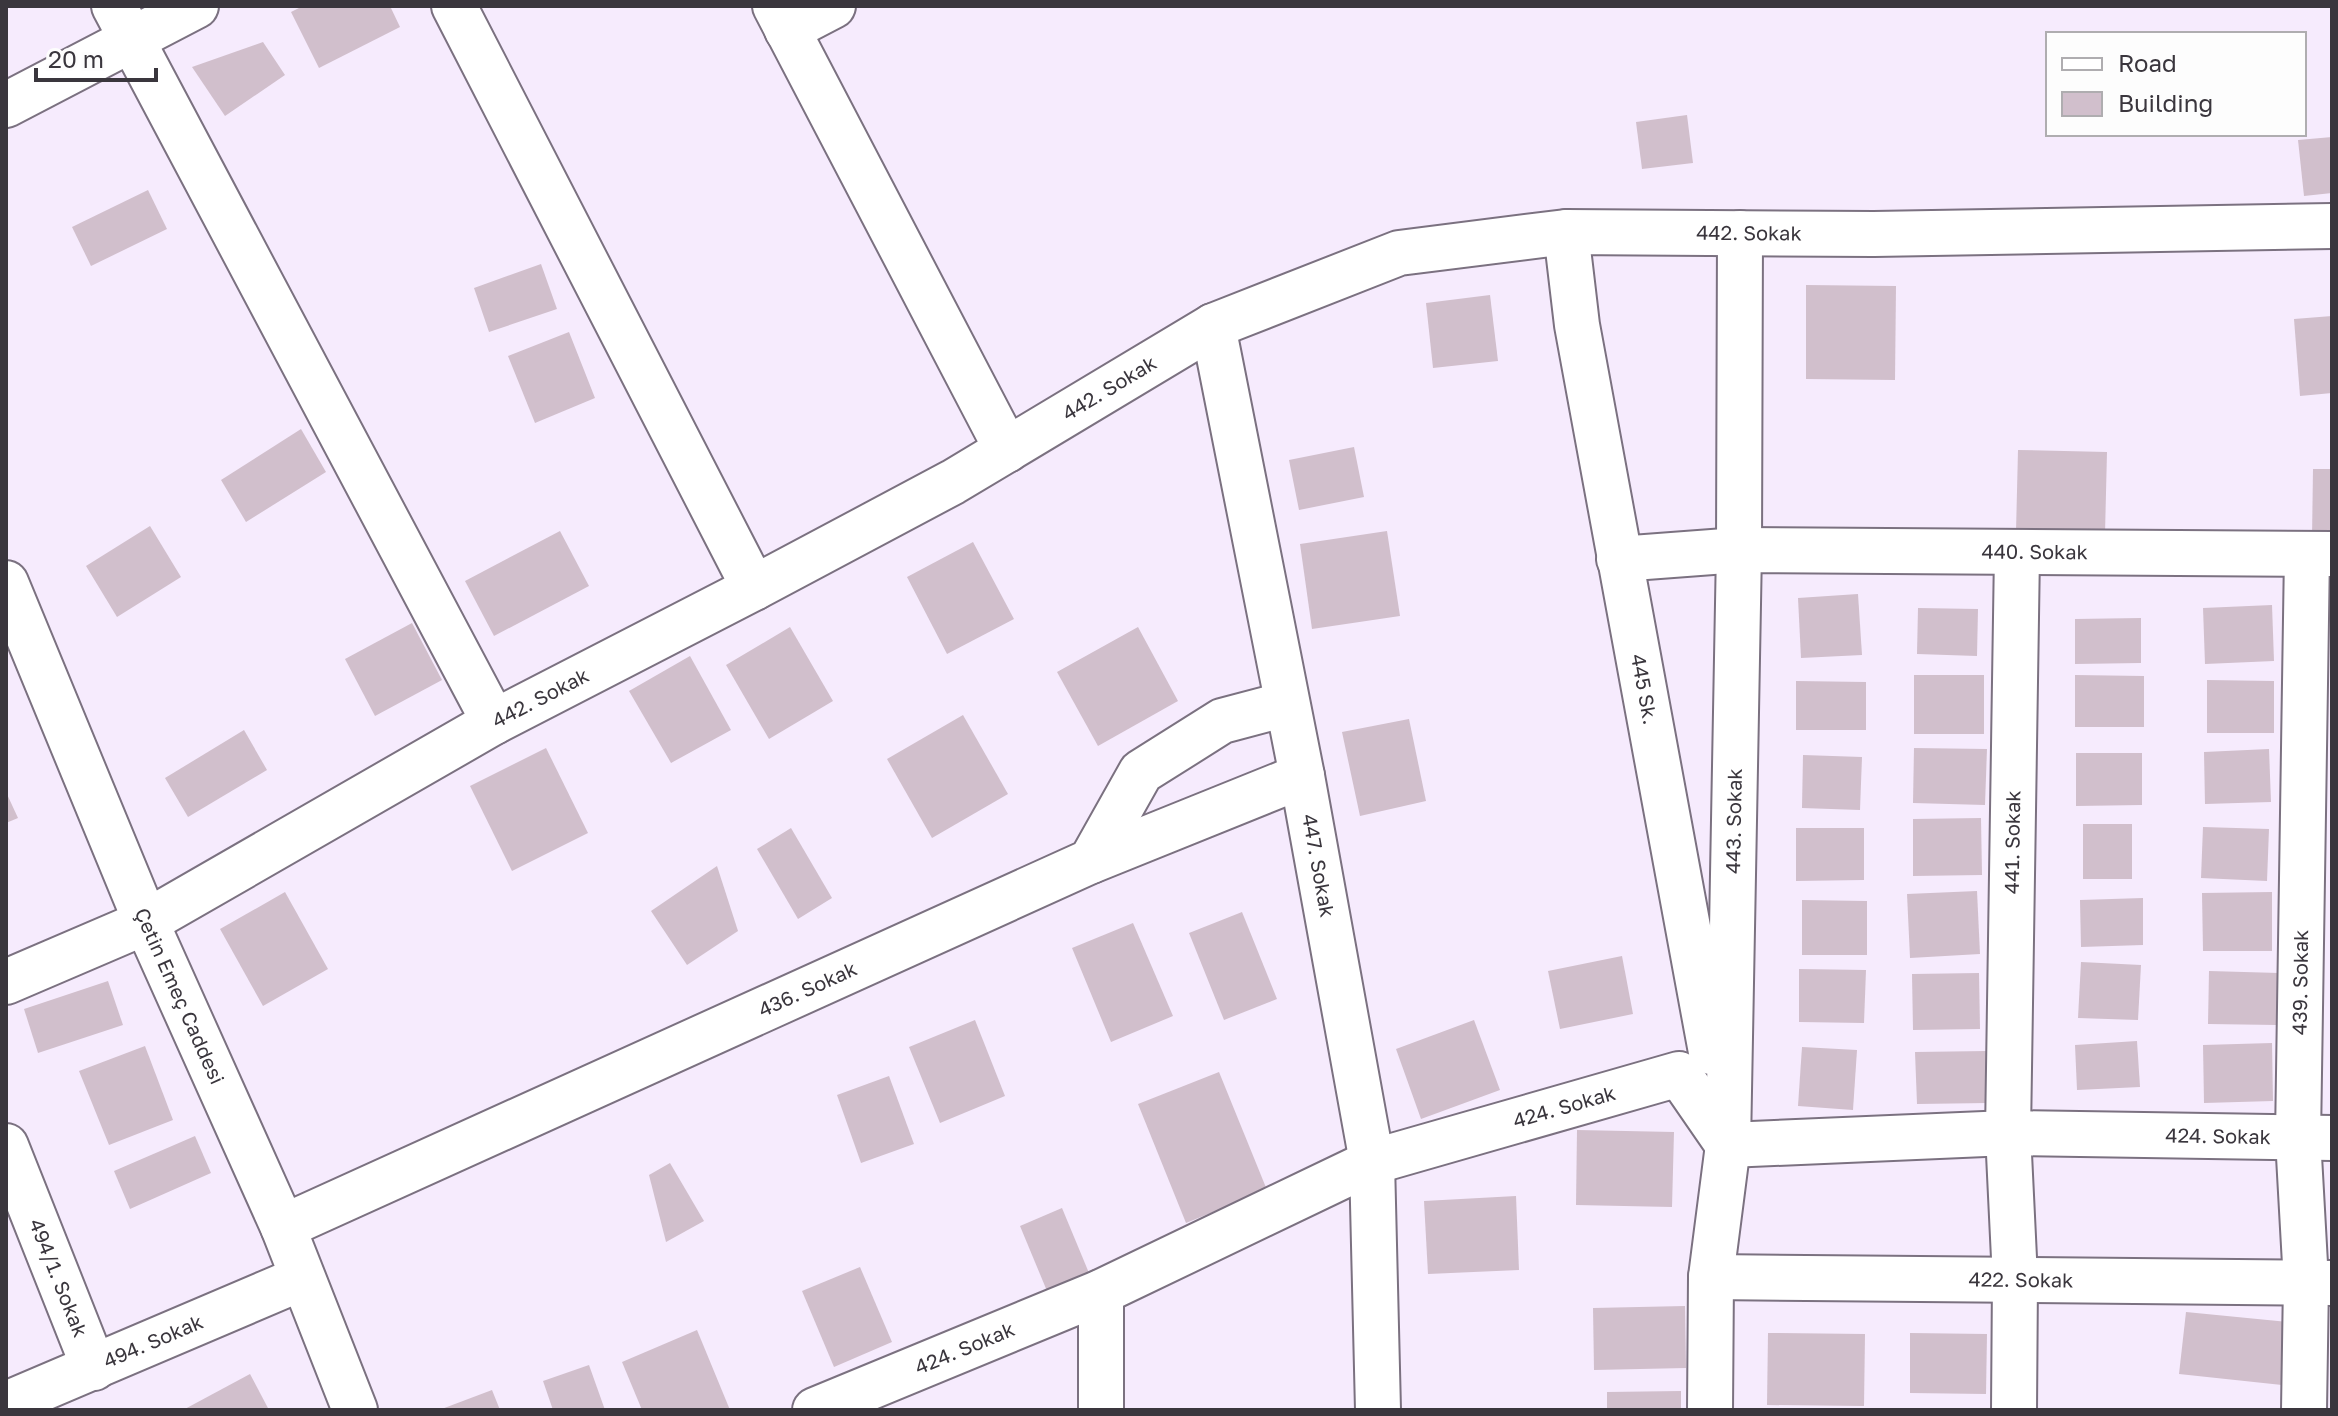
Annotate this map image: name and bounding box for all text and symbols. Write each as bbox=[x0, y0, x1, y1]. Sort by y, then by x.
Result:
scale bar bbox=[36, 32, 156, 82]
legend bbox=[2046, 32, 2306, 136]
text: 20 m bbox=[48, 44, 104, 73]
text: Road bbox=[2118, 48, 2177, 77]
text: Building bbox=[2118, 88, 2213, 117]
street label: 442. Sokak bbox=[1696, 220, 1802, 245]
street label: 442. Sokak bbox=[1057, 350, 1160, 425]
street label: 440. Sokak bbox=[1981, 539, 2088, 563]
street label: 445 Sk. bbox=[1627, 652, 1663, 726]
street label: 442. Sokak bbox=[488, 662, 592, 732]
street label: 443. Sokak bbox=[1720, 768, 1746, 874]
street label: 441. Sokak bbox=[1999, 790, 2024, 894]
street label: 447. Sokak bbox=[1298, 812, 1340, 919]
street label: Çetin Emeç Caddesi bbox=[130, 904, 230, 1087]
street label: 439. Sokak bbox=[2287, 929, 2312, 1035]
street label: 436. Sokak bbox=[754, 956, 860, 1021]
street label: 424. Sokak bbox=[1510, 1080, 1618, 1132]
street label: 424. Sokak bbox=[2165, 1122, 2271, 1148]
street label: 494/1. Sokak bbox=[25, 1215, 94, 1340]
street label: 422. Sokak bbox=[1968, 1266, 2074, 1292]
street label: 494. Sokak bbox=[99, 1309, 206, 1372]
street label: 424. Sokak bbox=[911, 1316, 1018, 1379]

